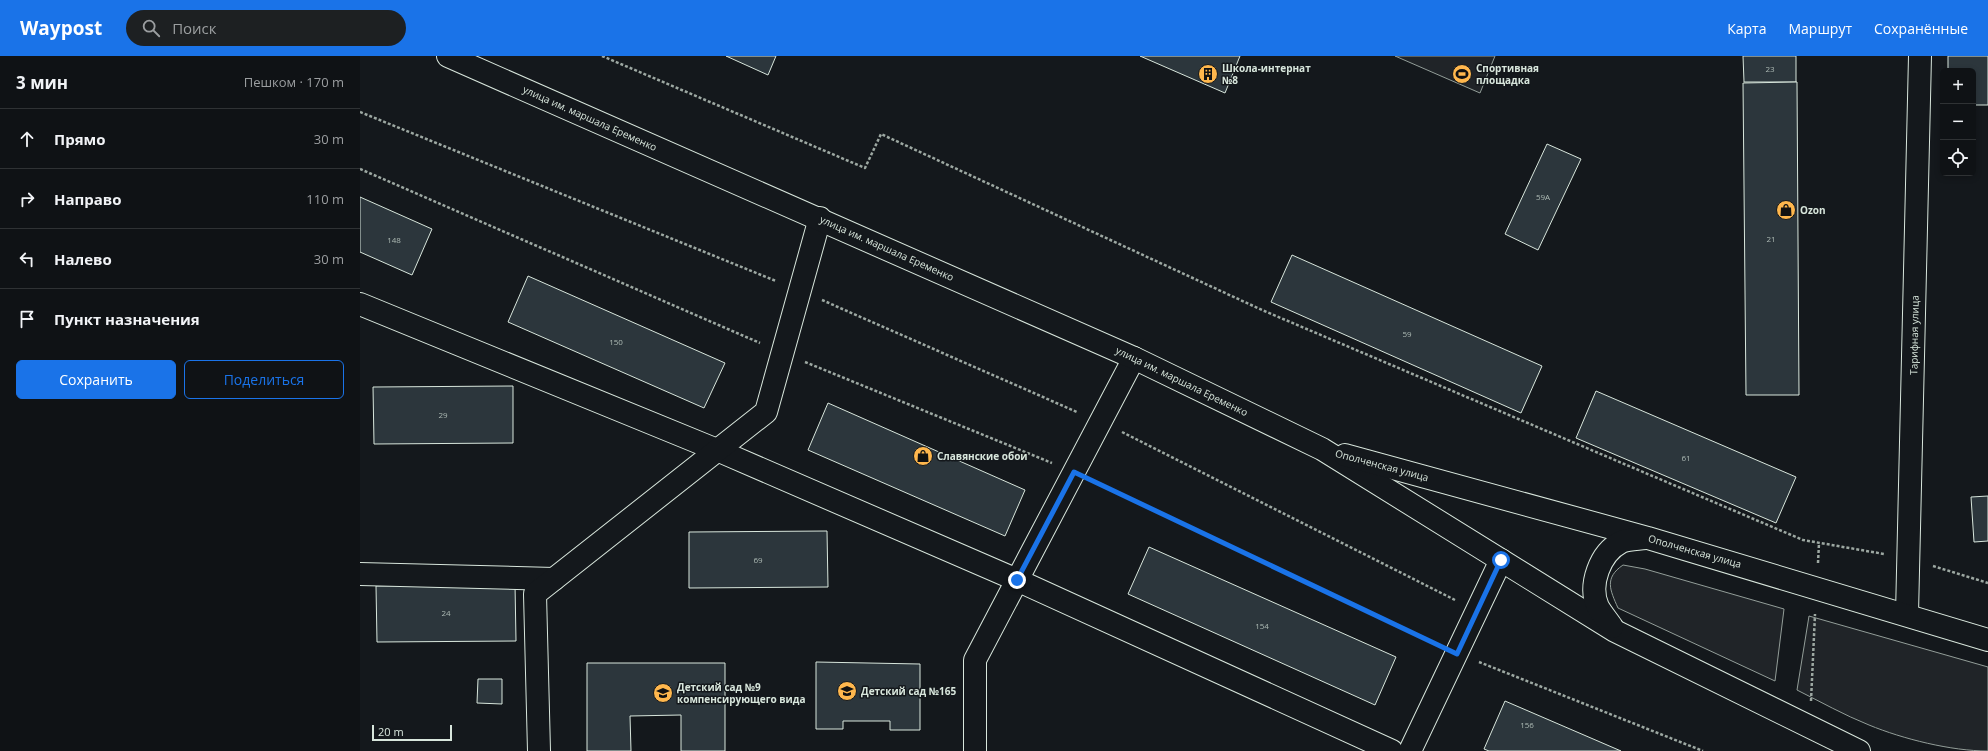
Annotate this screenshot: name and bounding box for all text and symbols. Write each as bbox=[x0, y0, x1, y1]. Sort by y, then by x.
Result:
search box bbox=[126, 10, 406, 46]
text: Waypost bbox=[20, 15, 102, 41]
icon: search bbox=[140, 17, 162, 39]
text: Поиск bbox=[172, 18, 217, 38]
text: Карта bbox=[1727, 19, 1766, 38]
text: Маршрут bbox=[1788, 19, 1852, 38]
text: Сохранённые bbox=[1874, 19, 1968, 38]
place label: Школа-интернат №8 bbox=[1222, 61, 1311, 87]
place label: Спортивная площадка bbox=[1476, 61, 1539, 87]
building icon: Школа-интернат №8 bbox=[1197, 63, 1219, 85]
sports icon: Спортивная площадка bbox=[1451, 63, 1473, 85]
house number: 23 bbox=[1765, 63, 1775, 74]
map controls bbox=[1940, 68, 1976, 176]
button: + bbox=[1940, 68, 1976, 104]
text: 3 мин bbox=[16, 71, 68, 94]
text: Пешком · 170 m bbox=[244, 73, 344, 91]
street label: улица им. маршала Еременко bbox=[521, 82, 659, 154]
button: − bbox=[1940, 104, 1976, 140]
icon: ahead bbox=[16, 128, 38, 150]
text: Прямо bbox=[54, 129, 106, 149]
text: 30 m bbox=[314, 130, 344, 148]
button: locate bbox=[1940, 140, 1976, 176]
icon: right bbox=[16, 188, 38, 210]
text: Направо bbox=[54, 189, 122, 209]
text: 110 m bbox=[306, 190, 344, 208]
house number: 59А bbox=[1536, 191, 1551, 202]
shop icon: Ozon bbox=[1775, 199, 1797, 221]
place label: Ozon bbox=[1800, 203, 1826, 217]
street label: улица им. маршала Еременко bbox=[818, 212, 956, 284]
house number: 21 bbox=[1766, 233, 1776, 244]
house number: 148 bbox=[387, 234, 401, 245]
icon: left bbox=[16, 248, 38, 270]
text: Налево bbox=[54, 249, 112, 269]
text: 30 m bbox=[314, 250, 344, 268]
street label: Тарифная улица bbox=[1906, 295, 1922, 375]
icon: arrive bbox=[16, 308, 38, 330]
text: Пункт назначения bbox=[54, 309, 200, 329]
house number: 59 bbox=[1402, 328, 1412, 339]
house number: 150 bbox=[609, 336, 623, 347]
street label: улица им. маршала Еременко bbox=[1114, 343, 1250, 419]
button: Сохранить bbox=[16, 360, 176, 399]
button: Поделиться bbox=[184, 360, 344, 399]
house number: 29 bbox=[438, 409, 448, 420]
shop icon: Славянские обои bbox=[912, 445, 934, 467]
street label: Ополченская улица bbox=[1334, 446, 1430, 484]
place label: Славянские обои bbox=[937, 449, 1028, 463]
house number: 61 bbox=[1681, 452, 1691, 463]
street label: Ополченская улица bbox=[1647, 531, 1743, 571]
route start bbox=[1492, 551, 1510, 569]
house number: 69 bbox=[753, 554, 763, 565]
route end bbox=[1008, 571, 1026, 589]
house number: 24 bbox=[441, 607, 451, 618]
house number: 154 bbox=[1255, 620, 1269, 631]
place label: Детский сад №9 компенсирующего вида bbox=[677, 680, 806, 706]
school or university icon: Детский сад №165 bbox=[836, 680, 858, 702]
school or university icon: Детский сад №9 компенсирующего вида bbox=[652, 682, 674, 704]
place label: Детский сад №165 bbox=[861, 684, 957, 698]
house number: 156 bbox=[1520, 719, 1534, 730]
scale bar bbox=[372, 723, 452, 742]
text: 20 m bbox=[378, 724, 404, 739]

